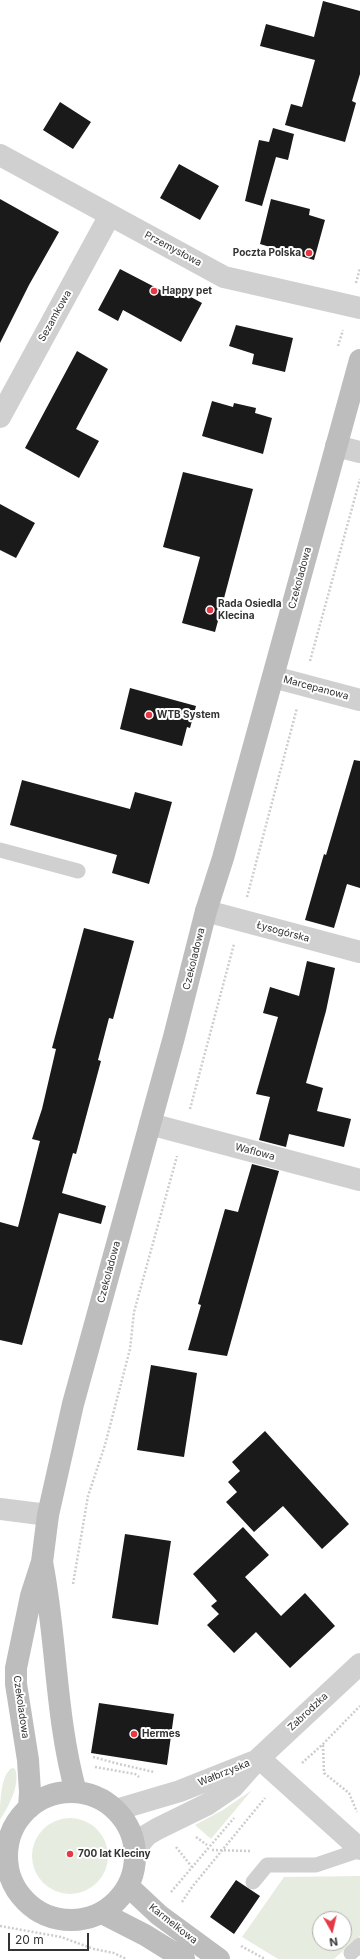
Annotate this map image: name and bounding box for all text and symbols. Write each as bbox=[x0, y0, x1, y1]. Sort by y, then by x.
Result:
street label: Przemysłowa bbox=[142, 229, 204, 269]
place label: Poczta Polska bbox=[233, 247, 301, 259]
marker: Poczta Polska bbox=[304, 248, 314, 258]
place label: Happy pet bbox=[162, 285, 212, 297]
marker: Happy pet bbox=[149, 286, 159, 296]
street label: Sezamkowa bbox=[36, 288, 74, 344]
street label: Czekoladowa bbox=[286, 546, 314, 610]
place label: Rada Osiedla Klecina bbox=[218, 598, 282, 622]
marker: Rada Osiedla Klecina bbox=[205, 605, 215, 615]
street label: Marcepanowa bbox=[282, 674, 350, 702]
place label: WTB System bbox=[157, 709, 220, 721]
marker: WTB System bbox=[144, 710, 154, 720]
street label: Łysogórska bbox=[255, 919, 311, 945]
street label: Czekoladowa bbox=[180, 927, 208, 991]
street label: Waflowa bbox=[234, 1141, 276, 1163]
street label: Czekoladowa bbox=[95, 1240, 123, 1304]
street label: Czekoladowa bbox=[11, 1675, 31, 1739]
street label: Zabrodzka bbox=[285, 1690, 331, 1734]
place label: Hermes bbox=[142, 1728, 180, 1740]
marker: Hermes bbox=[129, 1729, 139, 1739]
street label: Wałbrzyska bbox=[196, 1757, 252, 1789]
place label: 700 lat Kleciny bbox=[78, 1848, 151, 1860]
marker: 700 lat Kleciny bbox=[65, 1849, 75, 1859]
street label: Karmelkowa bbox=[146, 1901, 200, 1947]
north arrow bbox=[312, 1911, 352, 1951]
scale bar bbox=[10, 1925, 91, 1951]
text: 20 m bbox=[15, 1932, 44, 1947]
text: N bbox=[328, 1934, 339, 1949]

